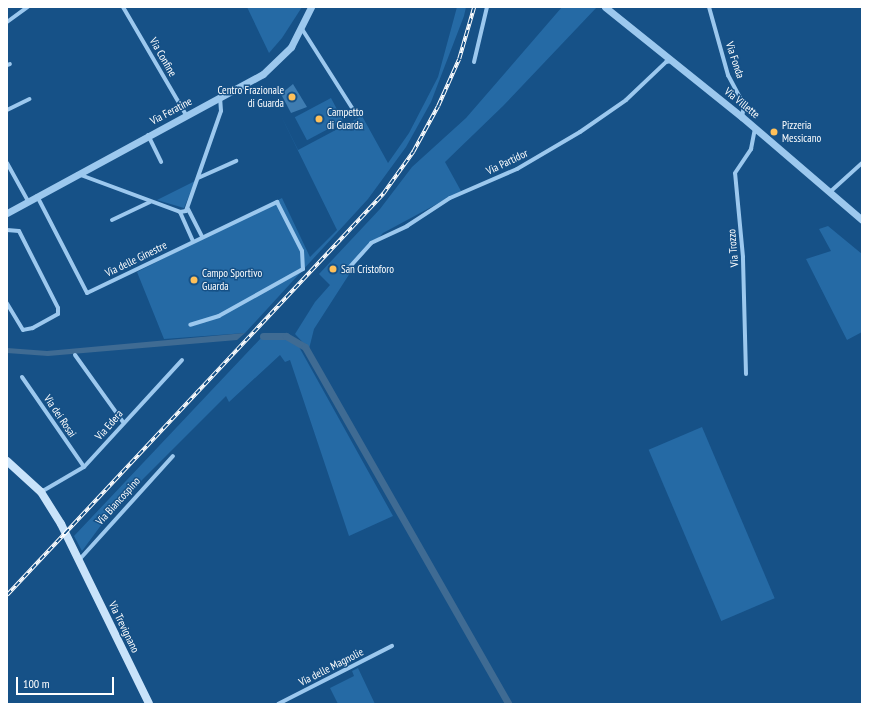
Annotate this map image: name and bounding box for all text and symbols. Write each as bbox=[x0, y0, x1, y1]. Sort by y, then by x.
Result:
street label: Via Confine bbox=[147, 35, 179, 79]
street label: Via Fonda bbox=[723, 40, 747, 80]
place label: Centro Frazionale di Guarda bbox=[217, 84, 284, 110]
street label: Via Villette bbox=[722, 85, 762, 121]
marker: Centro Frazionale di Guarda bbox=[287, 92, 297, 102]
street label: Via Feratine bbox=[148, 94, 194, 128]
place label: Campetto di Guarda bbox=[327, 106, 363, 132]
marker: Campetto di Guarda bbox=[314, 114, 324, 124]
place label: Pizzeria Messicano bbox=[782, 119, 821, 145]
marker: Pizzeria Messicano bbox=[769, 127, 779, 137]
street label: Via Partidor bbox=[484, 146, 530, 178]
street label: Via Trozzo bbox=[725, 228, 741, 268]
street label: Via delle Ginestre bbox=[103, 238, 169, 280]
place label: San Cristoforo bbox=[341, 262, 394, 276]
marker: San Cristoforo bbox=[328, 264, 338, 274]
place label: Campo Sportivo Guarda bbox=[202, 267, 262, 293]
marker: Campo Sportivo Guarda bbox=[189, 275, 199, 285]
street label: Via dei Rosai bbox=[41, 392, 79, 440]
street label: Via Edera bbox=[92, 407, 126, 443]
street label: Via Biancospino bbox=[93, 474, 143, 528]
street label: Via Trevignano bbox=[106, 599, 142, 655]
street label: Via delle Magnolie bbox=[296, 645, 366, 689]
scale bar bbox=[18, 669, 116, 695]
text: 100 m bbox=[23, 676, 50, 691]

